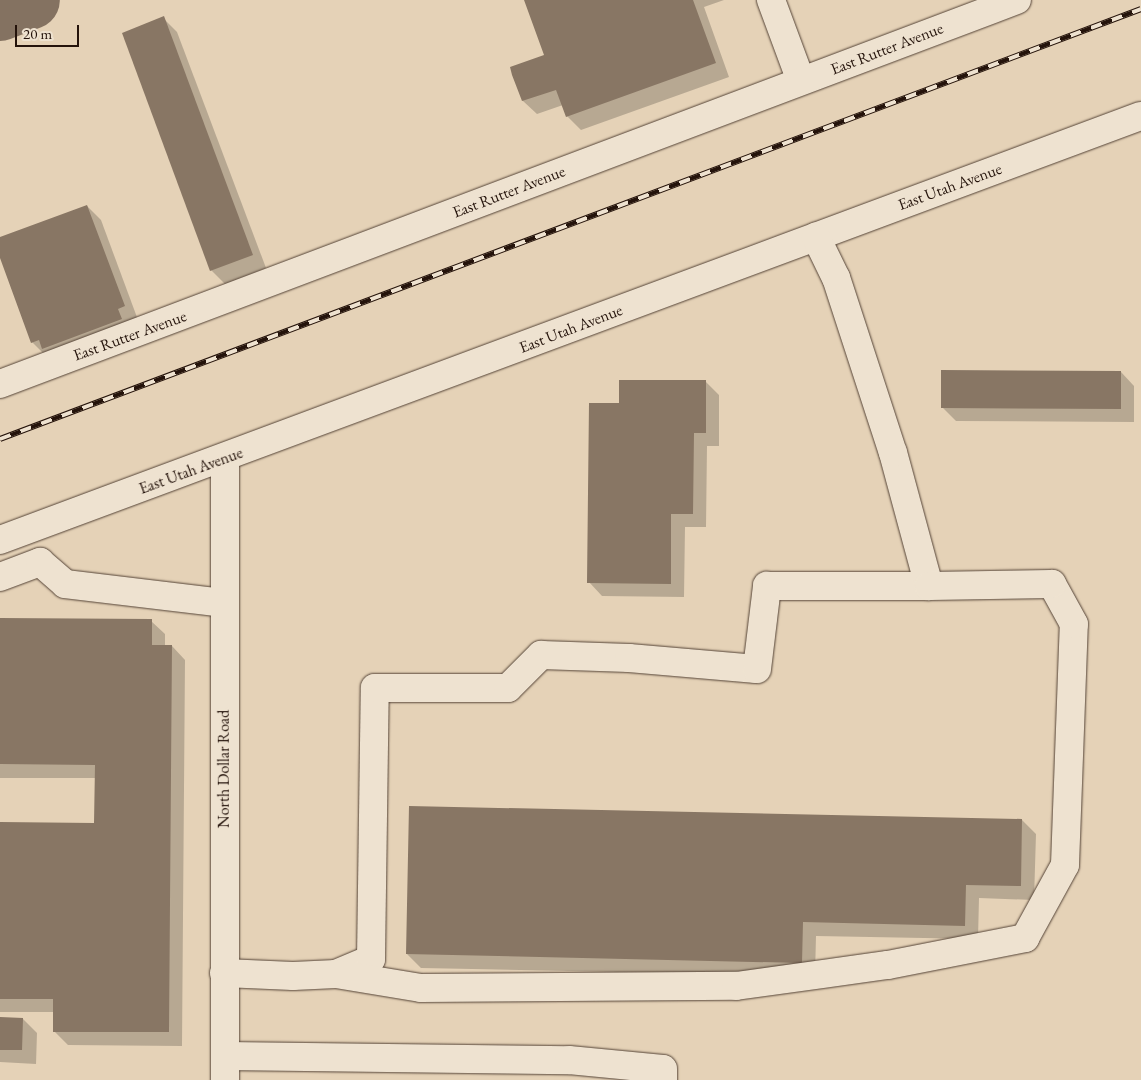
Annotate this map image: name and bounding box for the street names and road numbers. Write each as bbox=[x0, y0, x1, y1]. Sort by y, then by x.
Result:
street label: East Rutter Avenue bbox=[828, 19, 946, 79]
street label: East Utah Avenue bbox=[896, 159, 1004, 215]
street label: East Rutter Avenue bbox=[450, 162, 568, 222]
street label: East Utah Avenue bbox=[517, 301, 625, 357]
street label: East Rutter Avenue bbox=[71, 307, 189, 365]
street label: East Utah Avenue bbox=[137, 443, 245, 499]
street label: North Dollar Road bbox=[214, 710, 234, 828]

